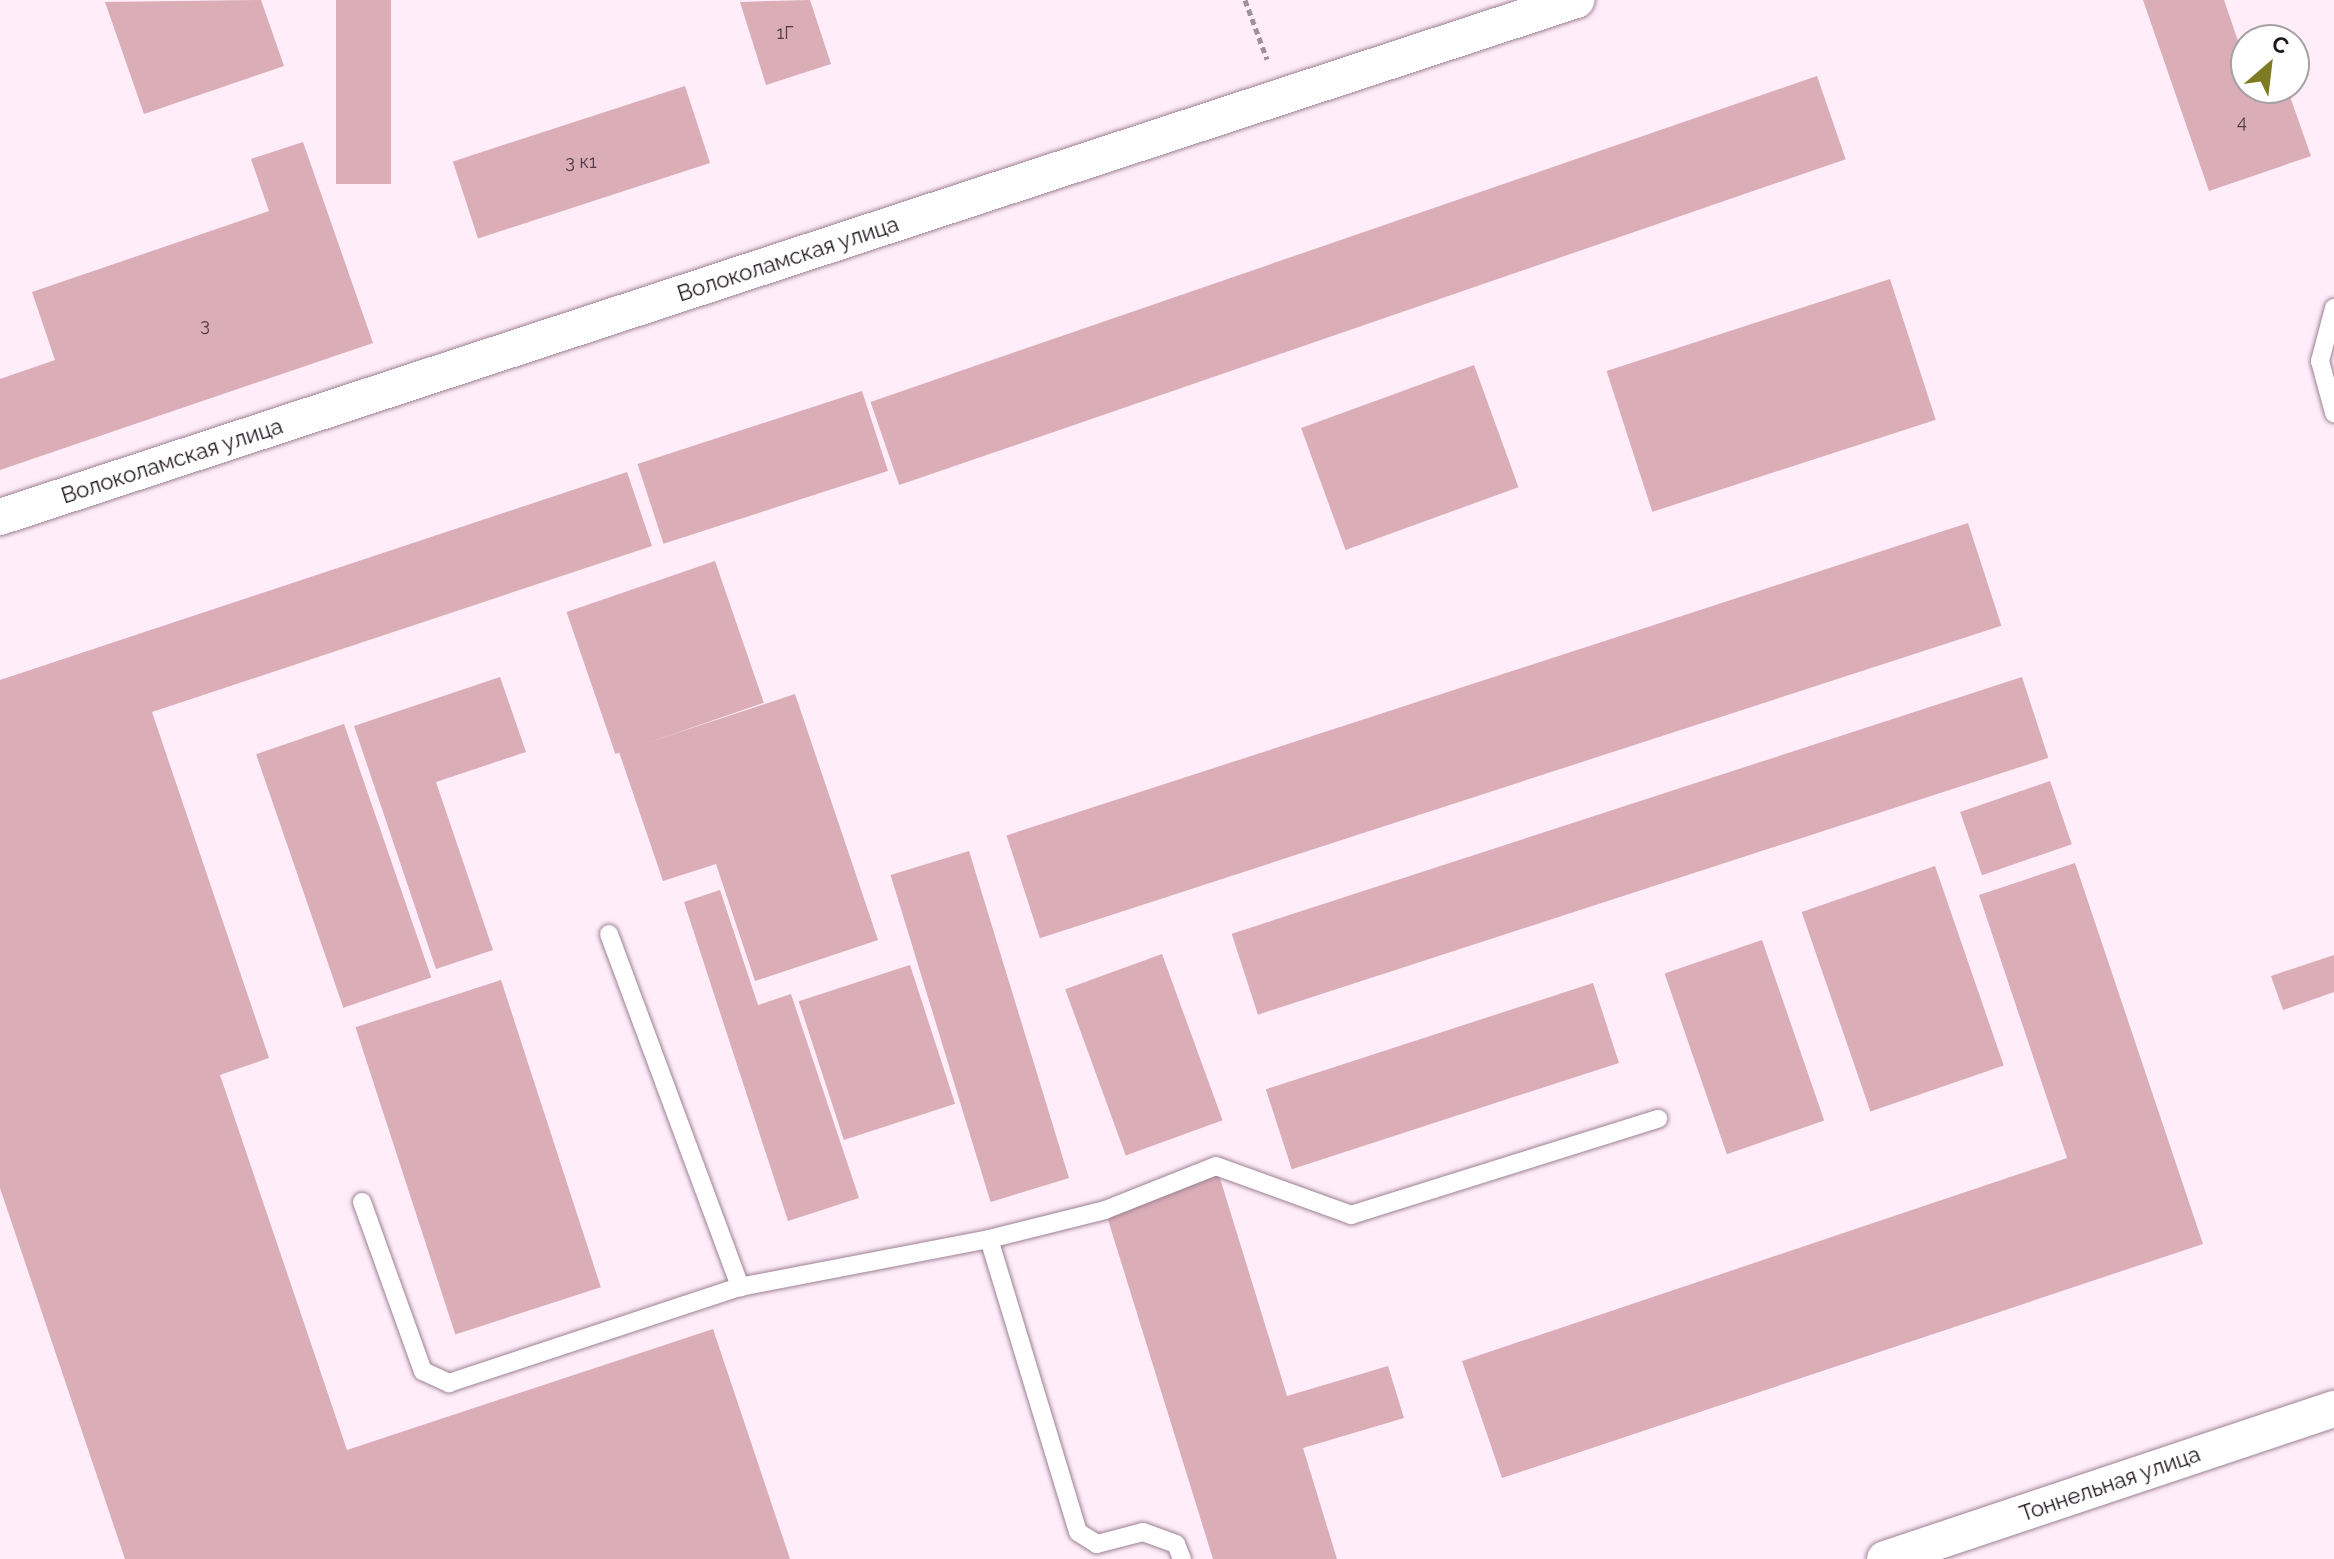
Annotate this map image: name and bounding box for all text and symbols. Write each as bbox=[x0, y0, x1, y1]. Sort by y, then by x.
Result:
house number: 1Г bbox=[777, 22, 793, 44]
north arrow bbox=[2230, 24, 2310, 104]
text: С bbox=[2268, 30, 2293, 60]
house number: 4 bbox=[2237, 111, 2247, 133]
house number: 3 к1 bbox=[565, 151, 597, 173]
street label: Волоколамская улица bbox=[674, 211, 902, 307]
house number: 3 bbox=[200, 314, 210, 336]
street label: Волоколамская улица bbox=[58, 413, 286, 509]
street label: Тоннельная улица bbox=[2016, 1441, 2204, 1527]

